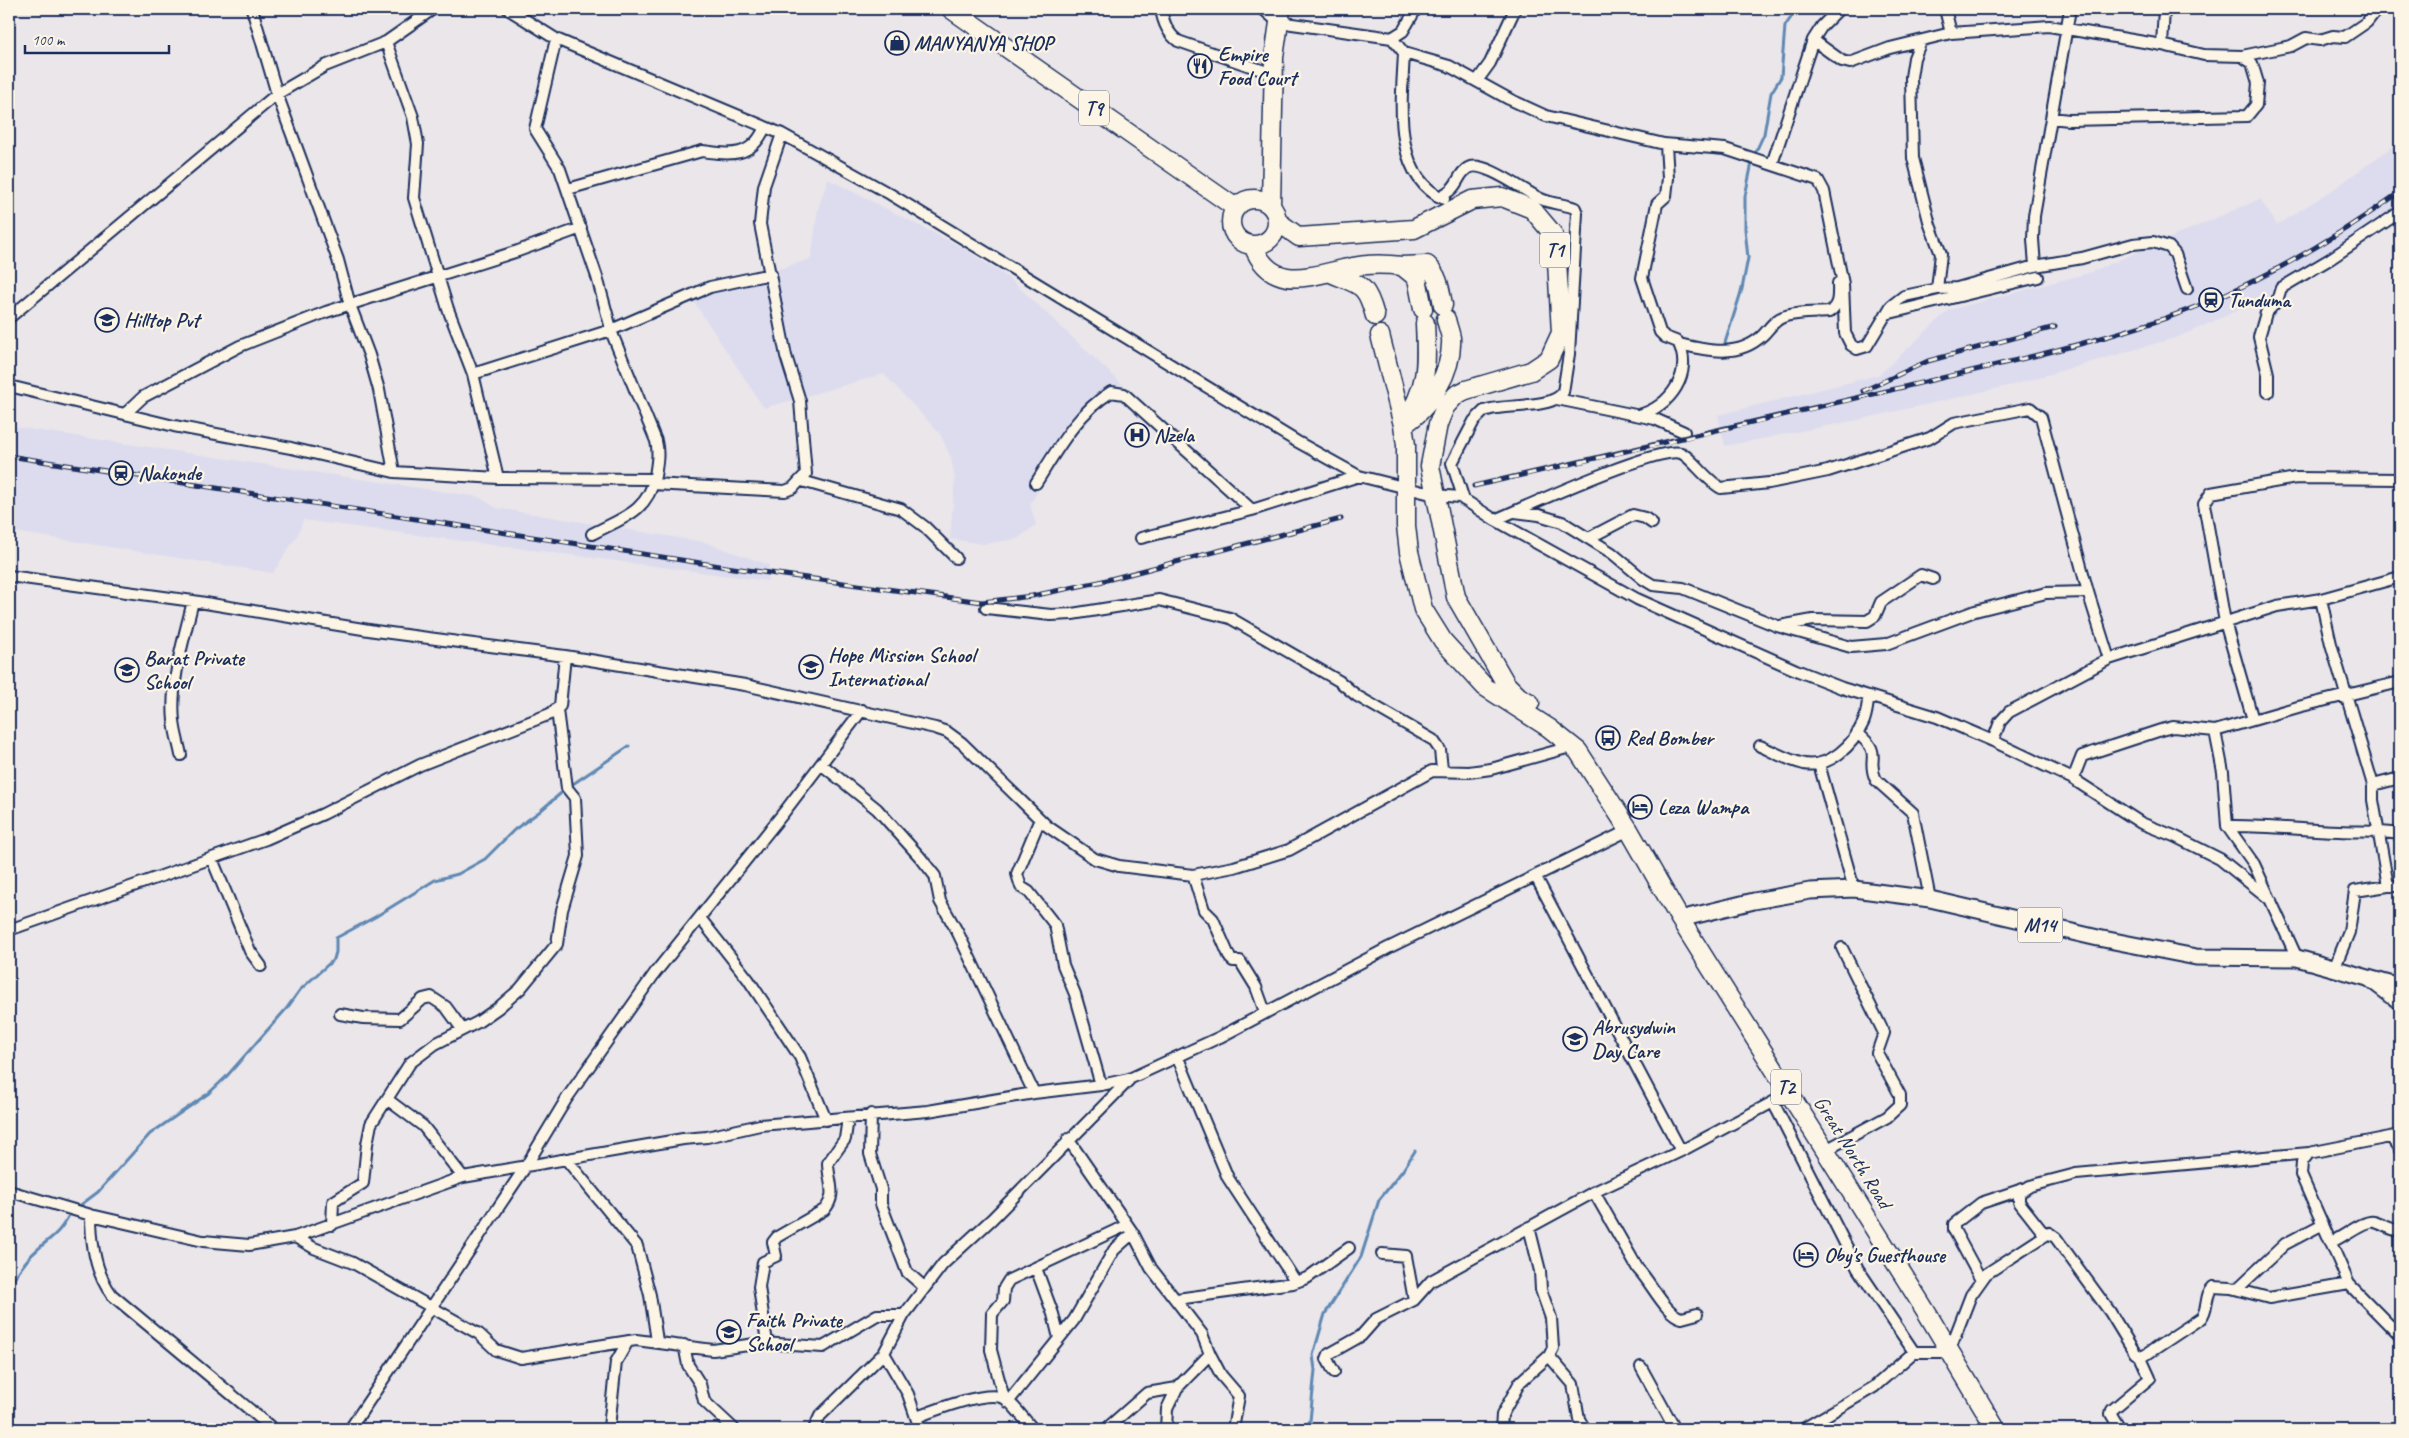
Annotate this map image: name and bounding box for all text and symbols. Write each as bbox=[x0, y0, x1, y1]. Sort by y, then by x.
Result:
scale bar bbox=[25, 22, 169, 54]
shop icon: MANYANYA SHOP bbox=[884, 30, 910, 56]
place label: MANYANYA SHOP bbox=[914, 30, 1056, 56]
text: 100 m bbox=[32, 31, 66, 50]
place label: Empire Food Court bbox=[1218, 41, 1299, 91]
restaurant icon: Empire Food Court bbox=[1187, 53, 1213, 79]
road number: T9 bbox=[1079, 90, 1109, 126]
road number: T1 bbox=[1540, 232, 1570, 268]
station icon: Tunduma bbox=[2198, 287, 2224, 313]
place label: Tunduma bbox=[2228, 287, 2292, 313]
school or university icon: Hilltop Pvt bbox=[94, 307, 120, 333]
place label: Hilltop Pvt bbox=[124, 307, 202, 333]
hospital icon: Nzela bbox=[1124, 422, 1150, 448]
place label: Nzela bbox=[1154, 422, 1195, 448]
station icon: Nakonde bbox=[108, 460, 134, 486]
place label: Nakonde bbox=[138, 460, 203, 486]
place label: Hope Mission School International bbox=[828, 642, 979, 692]
place label: Barat Private School bbox=[144, 645, 246, 695]
school or university icon: Hope Mission School International bbox=[798, 654, 824, 680]
school or university icon: Barat Private School bbox=[114, 657, 140, 683]
bus stop icon: Red Bomber bbox=[1595, 725, 1621, 751]
place label: Red Bomber bbox=[1626, 725, 1715, 751]
hotel icon: Leza Wampa bbox=[1627, 794, 1653, 820]
place label: Leza Wampa bbox=[1658, 794, 1750, 820]
road number: M14 bbox=[2018, 908, 2062, 942]
place label: Abrusydwin Day Care bbox=[1592, 1014, 1676, 1064]
school or university icon: Abrusydwin Day Care bbox=[1562, 1026, 1588, 1052]
road number: T2 bbox=[1771, 1070, 1801, 1104]
street label: Great North Road bbox=[1808, 1091, 1899, 1215]
hotel icon: Oby's Guesthouse bbox=[1793, 1242, 1819, 1268]
place label: Oby's Guesthouse bbox=[1824, 1242, 1947, 1269]
place label: Faith Private School bbox=[746, 1307, 844, 1357]
school or university icon: Faith Private School bbox=[716, 1319, 742, 1345]

